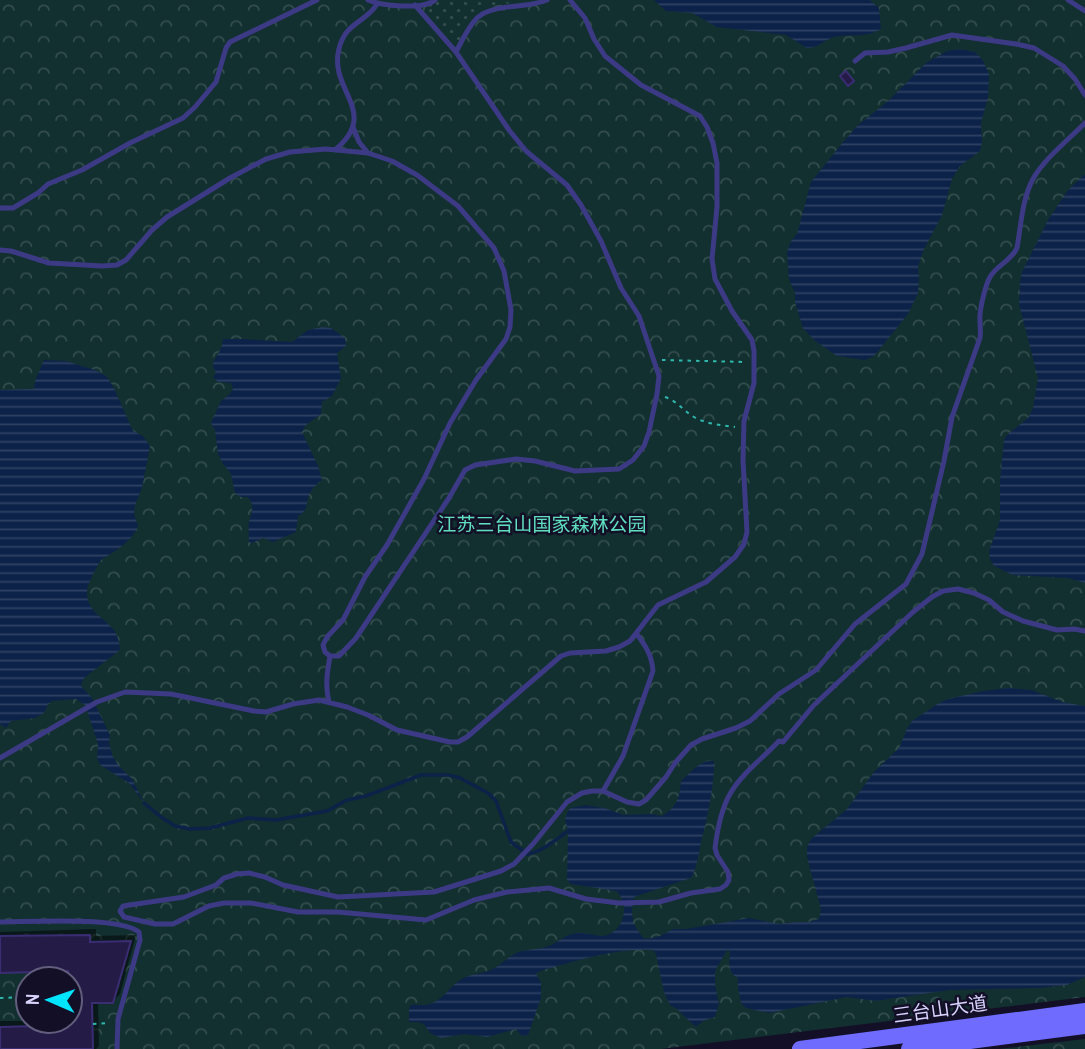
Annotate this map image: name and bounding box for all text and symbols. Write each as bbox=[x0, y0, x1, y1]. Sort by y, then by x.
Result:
park label: 江苏三台山国家森林公园 bbox=[437, 511, 647, 537]
north arrow bbox=[14, 965, 84, 1035]
street label: 三台山大道 bbox=[891, 990, 989, 1028]
text: N bbox=[19, 993, 45, 1005]

